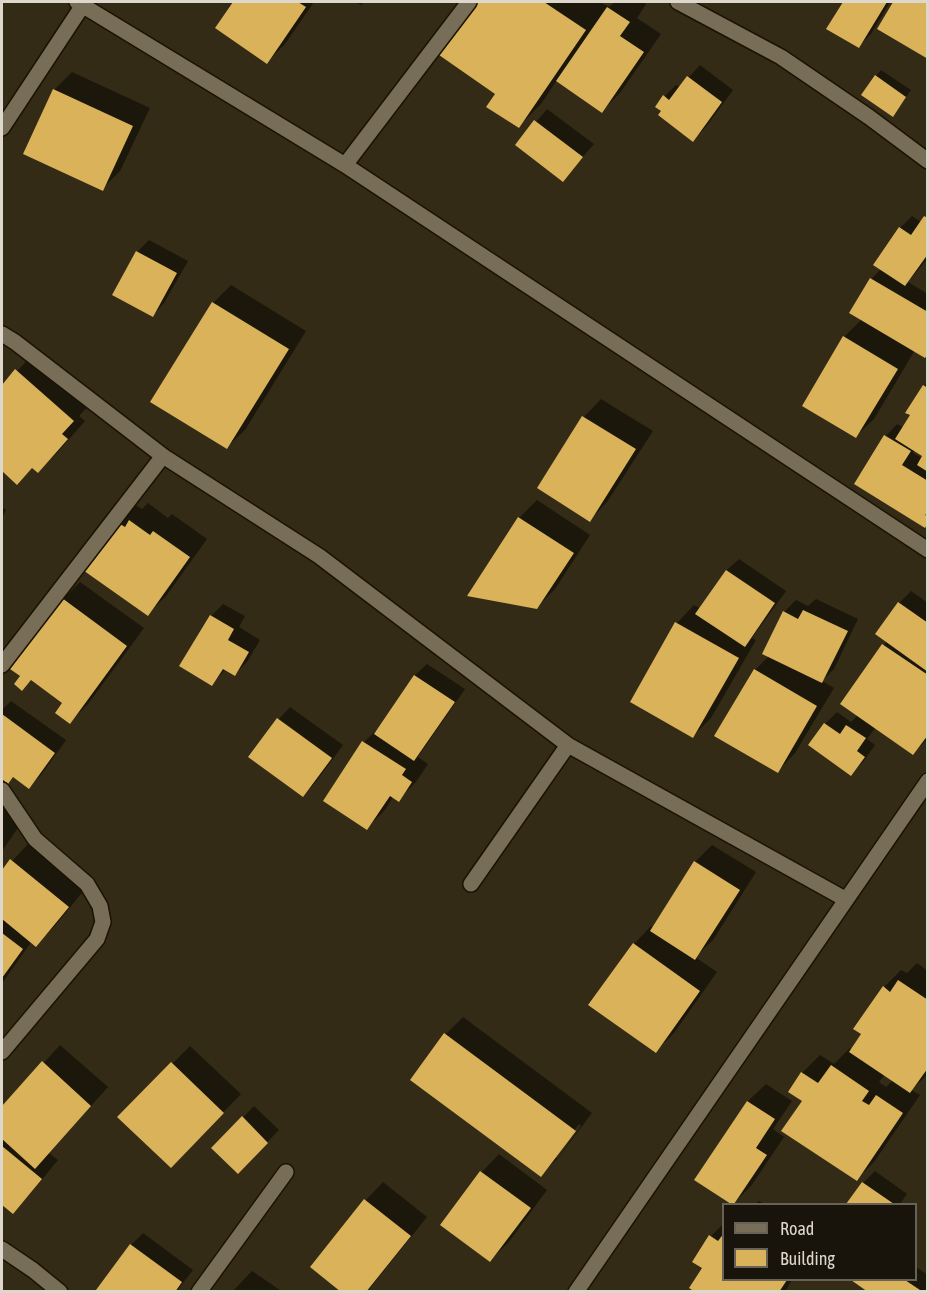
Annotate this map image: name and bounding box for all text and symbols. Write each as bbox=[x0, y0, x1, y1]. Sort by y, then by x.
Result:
legend bbox=[722, 1203, 917, 1281]
text: Road bbox=[780, 1218, 814, 1239]
text: Building bbox=[780, 1248, 835, 1269]

